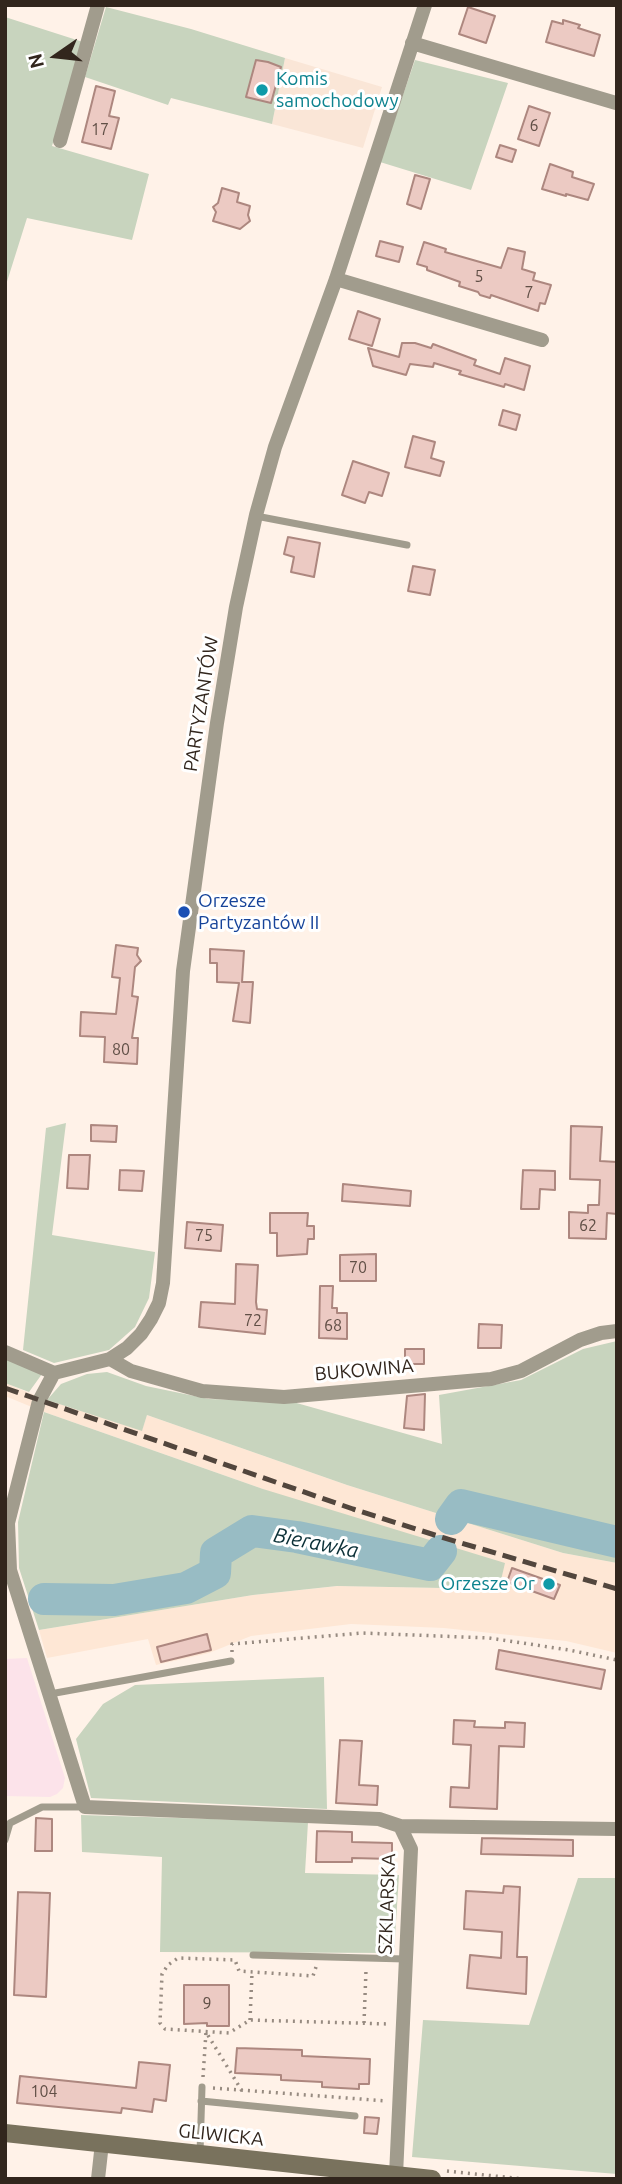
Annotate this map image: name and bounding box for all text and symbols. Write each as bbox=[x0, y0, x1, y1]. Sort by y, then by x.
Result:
north arrow bbox=[21, 21, 91, 91]
text: N bbox=[23, 52, 48, 71]
place label: Komis samochodowy bbox=[276, 68, 399, 112]
marker: Komis samochodowy bbox=[254, 82, 270, 98]
house number: 6 bbox=[529, 116, 539, 136]
house number: 17 bbox=[91, 120, 109, 140]
house number: 5 bbox=[474, 267, 484, 287]
house number: 7 bbox=[524, 283, 534, 303]
street label: PARTYZANTÓW bbox=[179, 635, 223, 773]
place label: Orzesze Partyzantów II bbox=[198, 890, 319, 934]
marker: Orzesze Partyzantów II bbox=[176, 904, 192, 920]
house number: 80 bbox=[112, 1040, 130, 1060]
house number: 62 bbox=[579, 1216, 597, 1236]
house number: 75 bbox=[195, 1226, 213, 1246]
house number: 70 bbox=[349, 1258, 367, 1278]
house number: 72 bbox=[244, 1311, 262, 1331]
house number: 68 bbox=[324, 1316, 342, 1336]
street label: BUKOWINA bbox=[314, 1354, 414, 1386]
water label: Bierawka bbox=[271, 1522, 361, 1564]
place label: Orzesze Or bbox=[440, 1573, 535, 1595]
marker: Orzesze Or bbox=[541, 1576, 557, 1592]
street label: SZKLARSKA bbox=[374, 1853, 400, 1955]
house number: 9 bbox=[202, 1994, 212, 2014]
house number: 104 bbox=[30, 2082, 58, 2102]
street label: GLIWICKA bbox=[177, 2119, 265, 2151]

